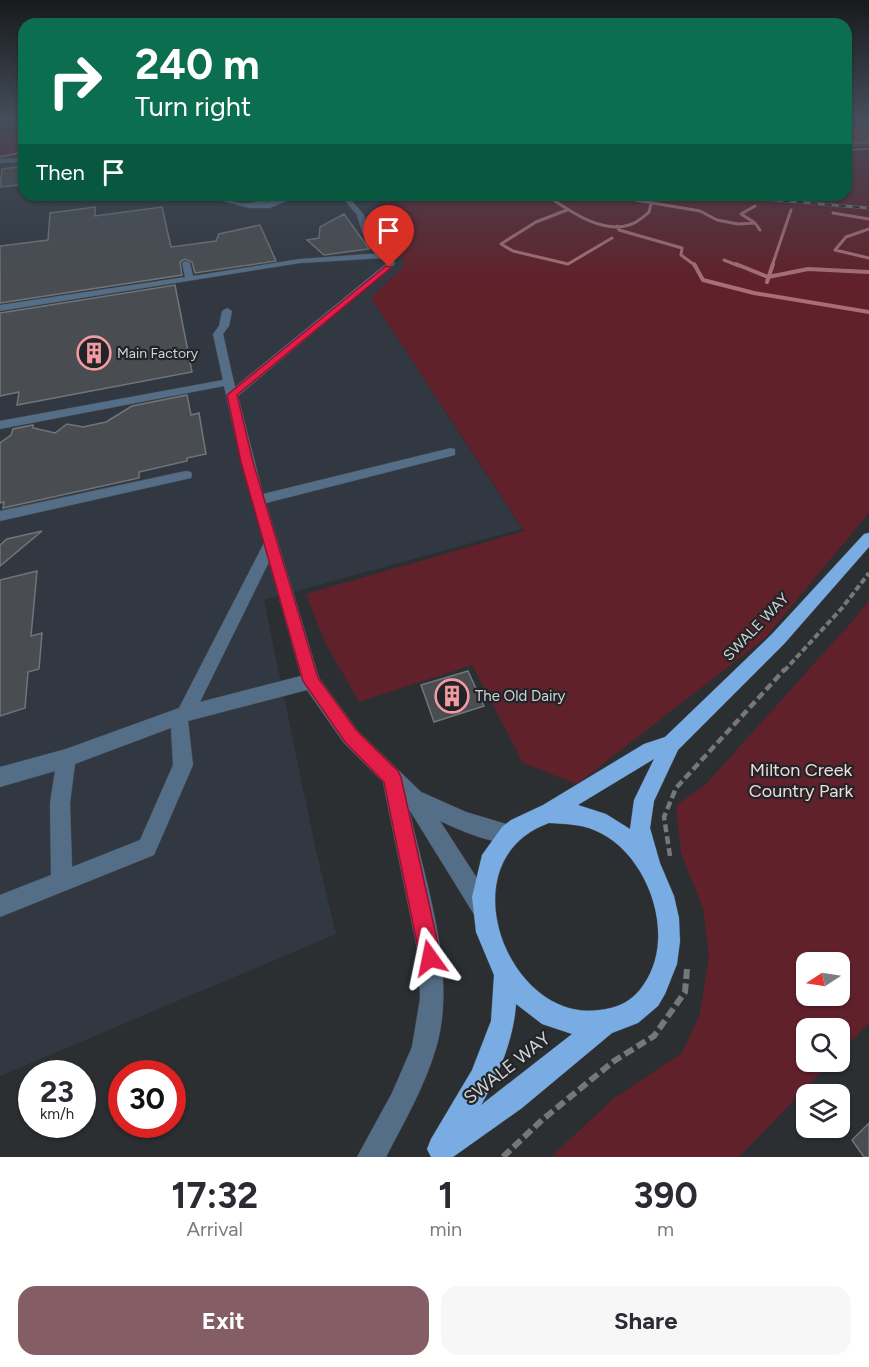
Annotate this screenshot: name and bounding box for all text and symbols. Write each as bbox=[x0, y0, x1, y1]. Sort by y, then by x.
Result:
text: 240 m bbox=[135, 39, 260, 90]
icon: right bbox=[36, 42, 114, 120]
text: Turn right bbox=[135, 90, 251, 123]
icon: arrive bbox=[97, 156, 130, 189]
text: Then bbox=[36, 159, 85, 186]
pin bbox=[363, 205, 414, 267]
icon: arrive bbox=[372, 214, 405, 247]
building icon: Main Factory bbox=[76, 335, 112, 371]
place label: Main Factory bbox=[117, 345, 199, 362]
street label: SWALE WAY bbox=[719, 590, 793, 664]
building icon: The Old Dairy bbox=[434, 678, 470, 714]
place label: The Old Dairy bbox=[475, 687, 566, 705]
park label: Milton Creek Country Park bbox=[749, 759, 854, 802]
position arrow bbox=[398, 926, 462, 990]
north arrow bbox=[796, 952, 850, 1006]
map controls bbox=[796, 952, 850, 1138]
button: search bbox=[796, 1018, 850, 1072]
street label: SWALE WAY bbox=[459, 1027, 555, 1109]
speed limit sign: 30 bbox=[108, 1060, 186, 1138]
text: 23 bbox=[40, 1073, 74, 1110]
button: layers bbox=[796, 1084, 850, 1138]
text: km/h bbox=[40, 1105, 74, 1123]
text: 17:32 bbox=[171, 1174, 258, 1217]
text: 1 bbox=[438, 1174, 453, 1217]
text: 390 bbox=[633, 1174, 698, 1217]
text: Arrival bbox=[186, 1217, 243, 1241]
text: min bbox=[429, 1217, 462, 1241]
text: m bbox=[657, 1217, 674, 1241]
button: Exit bbox=[18, 1286, 429, 1355]
button: Share bbox=[441, 1286, 851, 1355]

